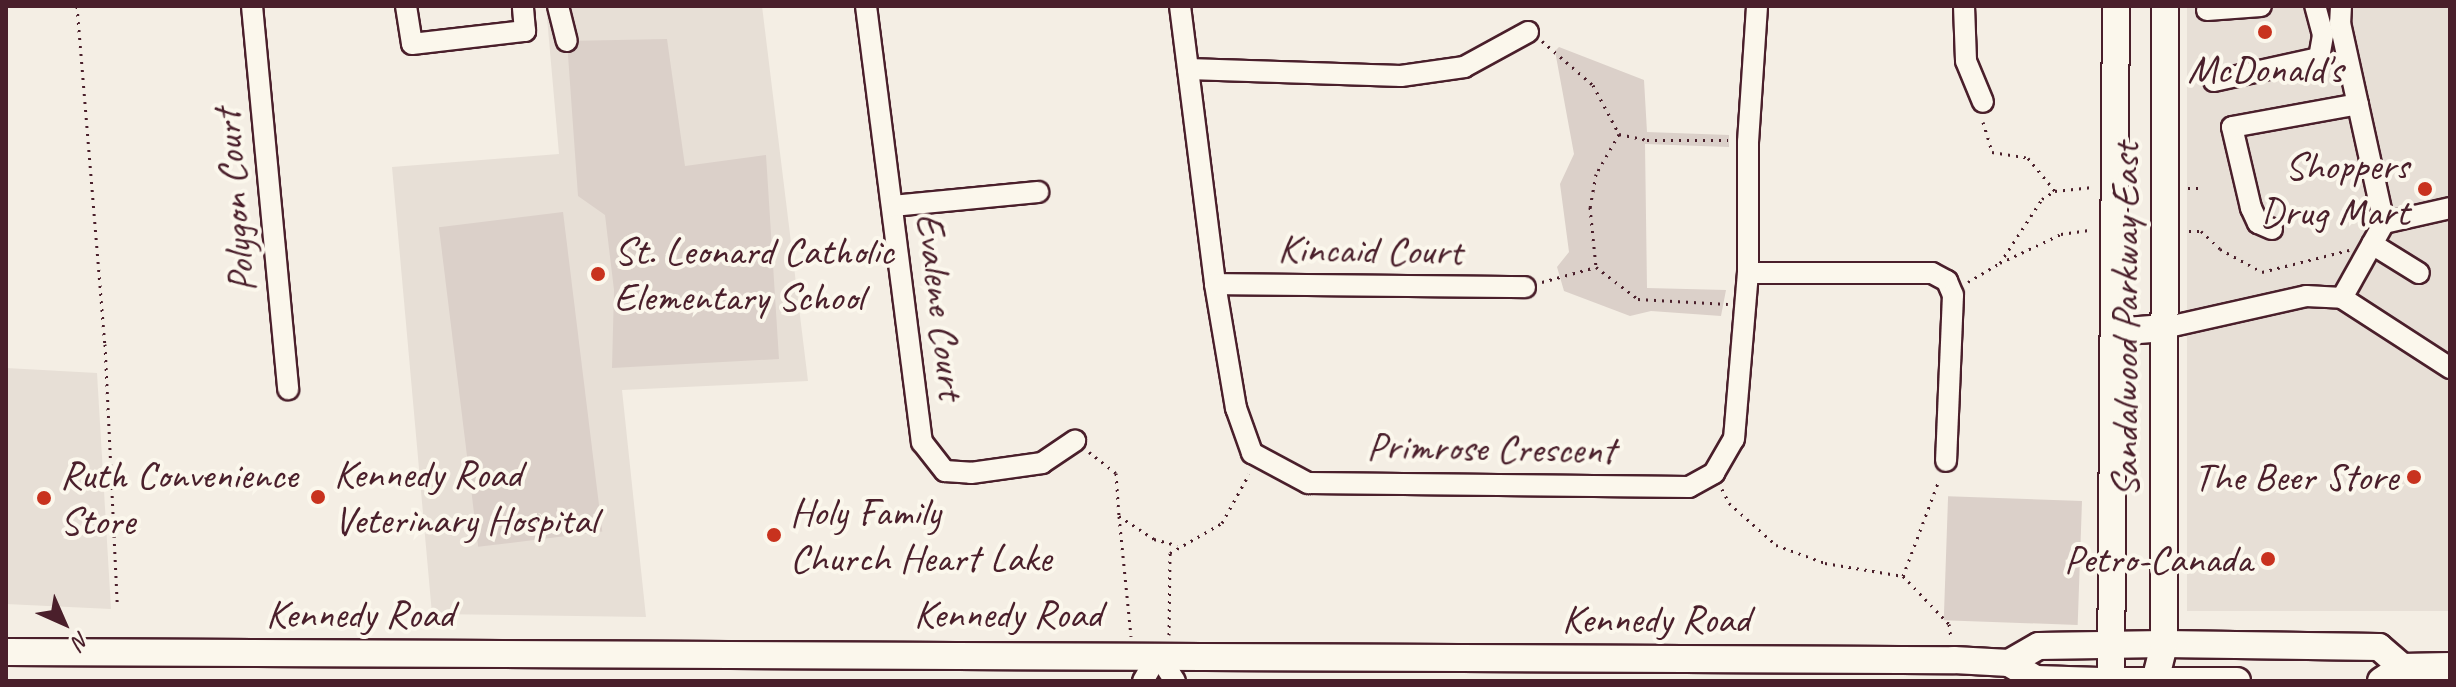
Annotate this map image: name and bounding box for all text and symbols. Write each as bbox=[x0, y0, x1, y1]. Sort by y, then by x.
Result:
marker: McDonald's bbox=[2256, 23, 2274, 41]
place label: McDonald's bbox=[2187, 45, 2343, 93]
street label: Polygon Court bbox=[202, 108, 266, 294]
street label: Sandalwood Parkway East bbox=[2101, 142, 2149, 498]
place label: Shoppers Drug Mart bbox=[2258, 142, 2409, 236]
marker: Shoppers Drug Mart bbox=[2416, 180, 2434, 198]
street label: Evalene Court bbox=[906, 210, 976, 402]
street label: Kincaid Court bbox=[1277, 224, 1463, 276]
place label: St. Leonard Catholic Elementary School bbox=[614, 227, 894, 321]
marker: St. Leonard Catholic Elementary School bbox=[589, 265, 607, 283]
street label: Primrose Crescent bbox=[1366, 422, 1616, 474]
place label: Kennedy Road Veterinary Hospital bbox=[334, 450, 596, 544]
place label: Ruth Convenience Store bbox=[60, 451, 297, 545]
place label: The Beer Store bbox=[2192, 453, 2398, 501]
marker: The Beer Store bbox=[2405, 468, 2423, 486]
marker: Kennedy Road Veterinary Hospital bbox=[309, 488, 327, 506]
place label: Holy Family Church Heart Lake bbox=[790, 488, 1051, 582]
marker: Ruth Convenience Store bbox=[35, 489, 53, 507]
marker: Holy Family Church Heart Lake bbox=[765, 526, 783, 544]
place label: Petro-Canada bbox=[2064, 535, 2252, 583]
marker: Petro-Canada bbox=[2259, 550, 2277, 568]
north arrow bbox=[24, 583, 104, 663]
street label: Kennedy Road bbox=[267, 590, 453, 638]
street label: Kennedy Road bbox=[915, 590, 1101, 638]
street label: Kennedy Road bbox=[1563, 595, 1749, 643]
text: N bbox=[66, 625, 96, 655]

